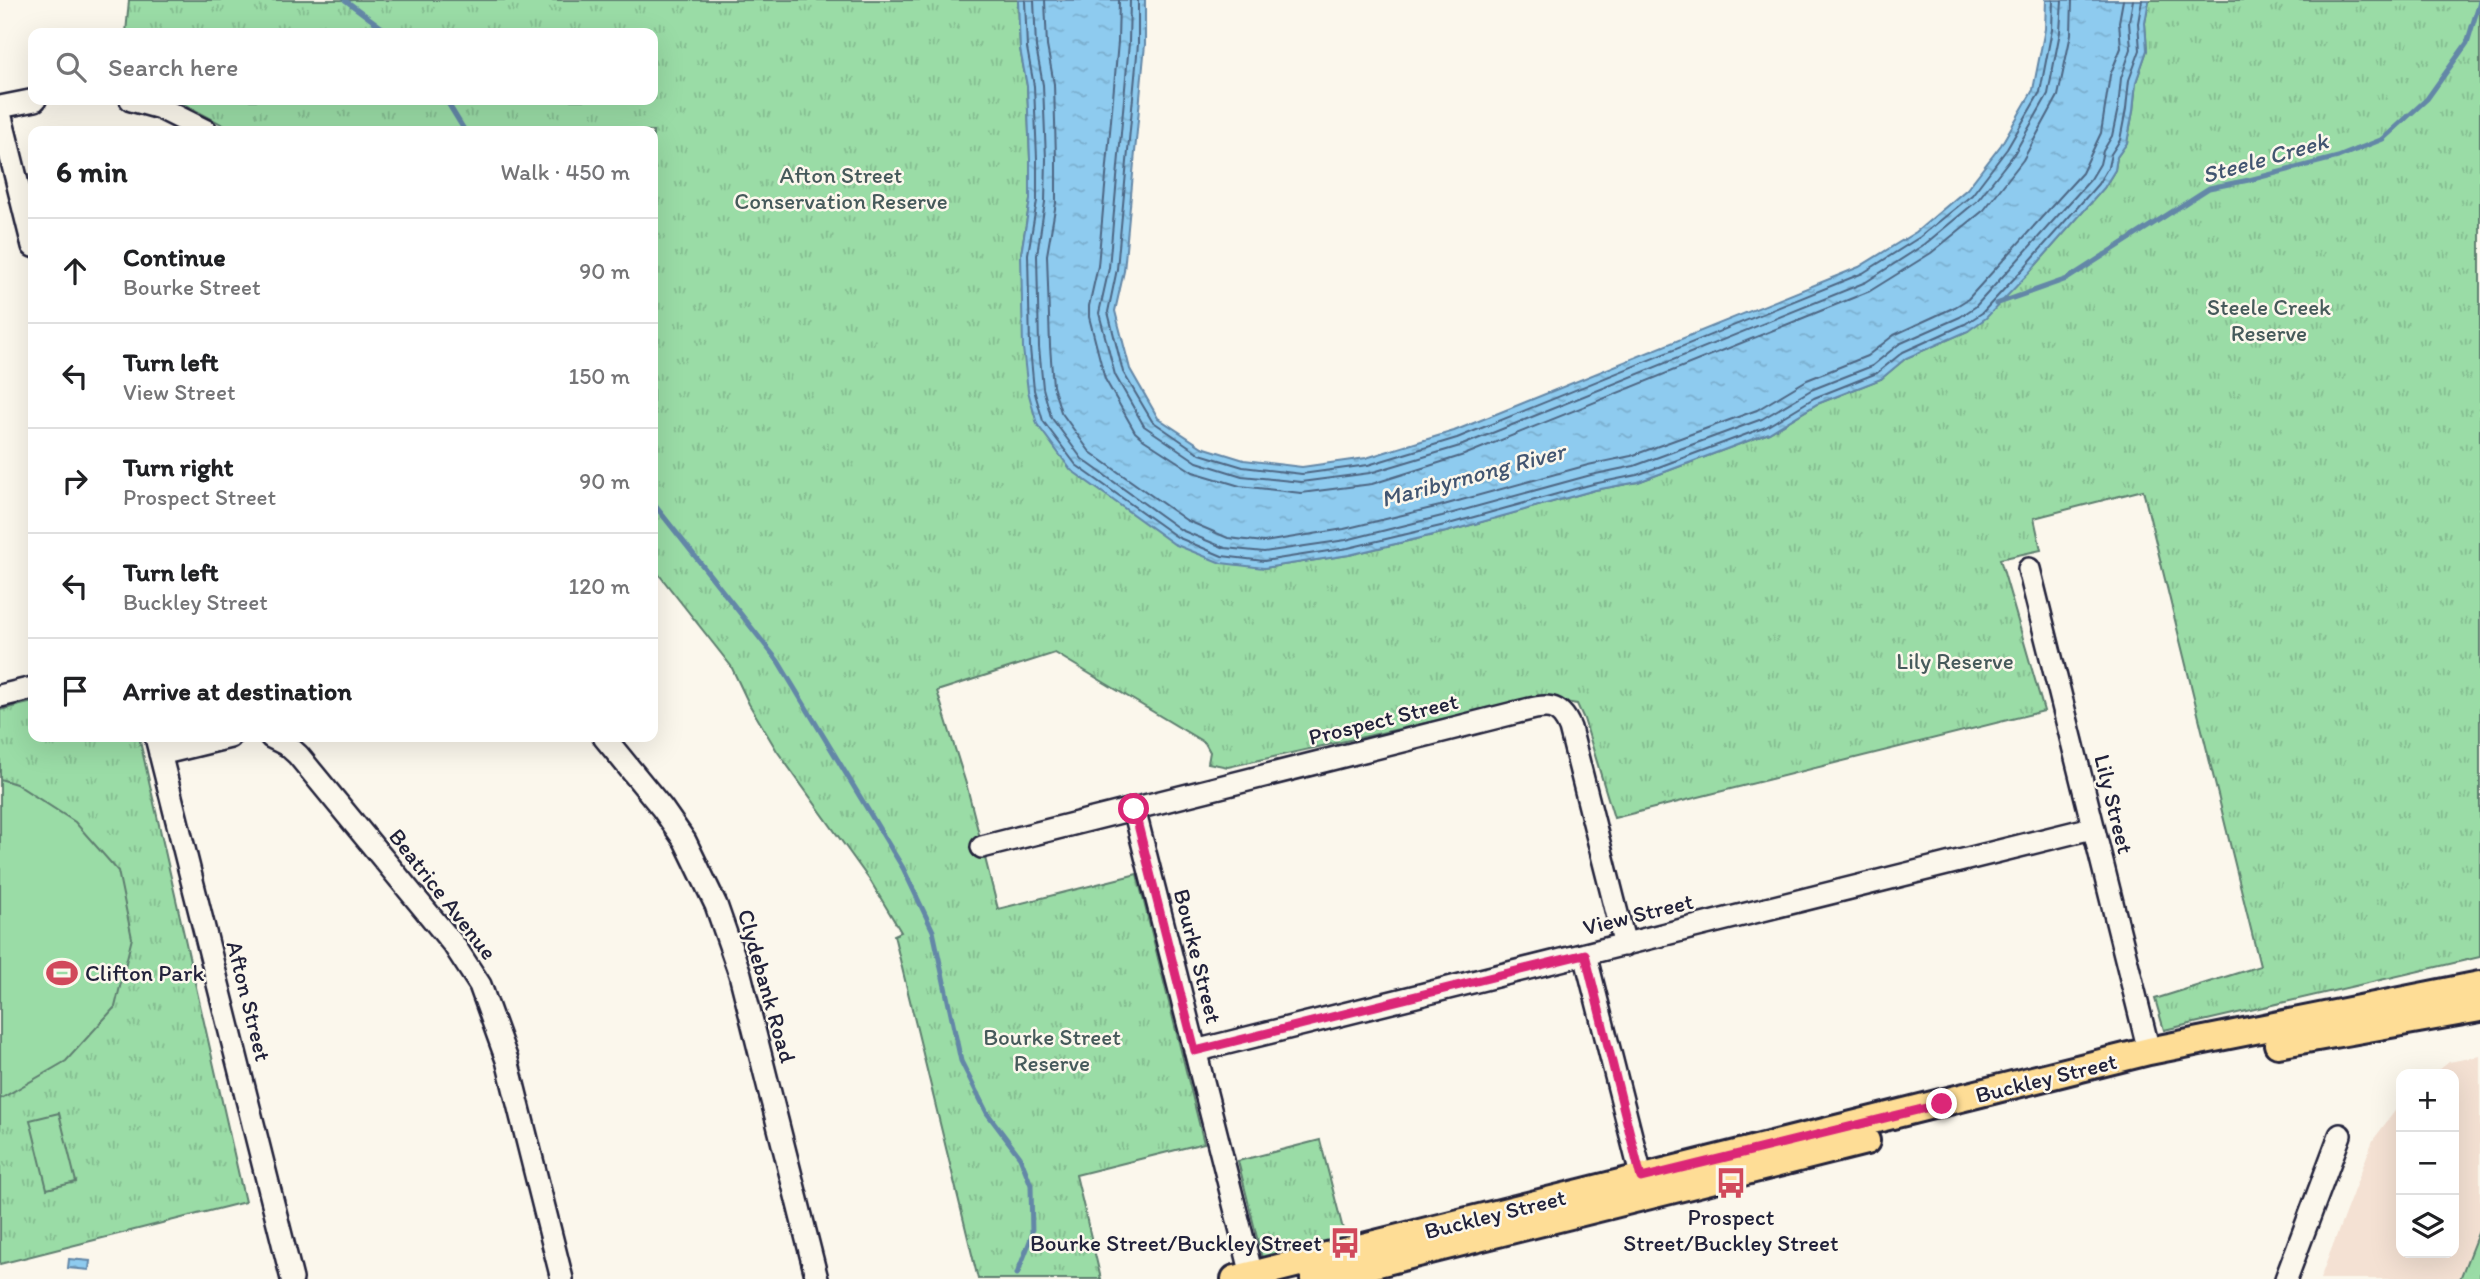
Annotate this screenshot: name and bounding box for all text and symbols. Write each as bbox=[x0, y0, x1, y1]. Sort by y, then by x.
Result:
search box bbox=[28, 28, 658, 105]
icon: search bbox=[52, 48, 90, 86]
text: Search here bbox=[108, 51, 238, 83]
water label: Steele Creek bbox=[2199, 125, 2333, 189]
text: 6 min bbox=[56, 153, 128, 190]
text: Walk · 450 m bbox=[500, 158, 630, 186]
park label: Afton Street Conservation Reserve bbox=[734, 161, 948, 215]
text: Continue bbox=[123, 241, 226, 273]
icon: ahead bbox=[56, 252, 94, 290]
text: 90 m bbox=[579, 257, 630, 285]
text: Bourke Street bbox=[123, 273, 261, 301]
park label: Steele Creek Reserve bbox=[2207, 293, 2331, 347]
text: Turn left bbox=[123, 346, 219, 378]
icon: left bbox=[56, 357, 94, 395]
text: 150 m bbox=[569, 362, 630, 390]
text: View Street bbox=[123, 378, 236, 406]
water label: Maribyrnong River bbox=[1378, 435, 1570, 513]
text: Turn right bbox=[123, 451, 234, 483]
icon: right bbox=[56, 462, 94, 500]
text: 90 m bbox=[579, 467, 630, 495]
text: Prospect Street bbox=[123, 483, 276, 511]
text: Turn left bbox=[123, 556, 219, 588]
icon: left bbox=[56, 567, 94, 605]
text: 120 m bbox=[569, 572, 630, 600]
text: Buckley Street bbox=[123, 588, 268, 616]
park label: Lily Reserve bbox=[1896, 647, 2014, 675]
icon: arrive bbox=[56, 672, 94, 710]
text: Arrive at destination bbox=[123, 675, 352, 707]
street label: Prospect Street bbox=[1305, 687, 1461, 751]
street label: Lily Street bbox=[2088, 752, 2140, 857]
route start bbox=[1118, 793, 1149, 824]
street label: Beatrice Avenue bbox=[383, 823, 503, 965]
street label: Bourke Street bbox=[1168, 886, 1228, 1026]
street label: View Street bbox=[1580, 887, 1696, 941]
street label: Clydebank Road bbox=[732, 906, 802, 1066]
street label: Afton Street bbox=[221, 938, 277, 1064]
sports icon: Clifton Park bbox=[45, 956, 79, 990]
place label: Clifton Park bbox=[85, 959, 204, 987]
park label: Bourke Street Reserve bbox=[983, 1023, 1121, 1077]
street label: Buckley Street bbox=[1972, 1047, 2120, 1109]
map controls bbox=[2396, 1069, 2459, 1258]
button: + bbox=[2396, 1069, 2459, 1132]
route end bbox=[1926, 1088, 1957, 1119]
button: − bbox=[2396, 1132, 2459, 1195]
bus stop icon: Prospect Street/Buckley Street bbox=[1714, 1166, 1748, 1200]
street label: Buckley Street bbox=[1421, 1183, 1569, 1245]
button: layers bbox=[2396, 1195, 2459, 1258]
place label: Prospect Street/Buckley Street bbox=[1623, 1203, 1839, 1257]
bus stop icon: Bourke Street/Buckley Street bbox=[1328, 1226, 1362, 1260]
place label: Bourke Street/Buckley Street bbox=[1030, 1229, 1322, 1257]

